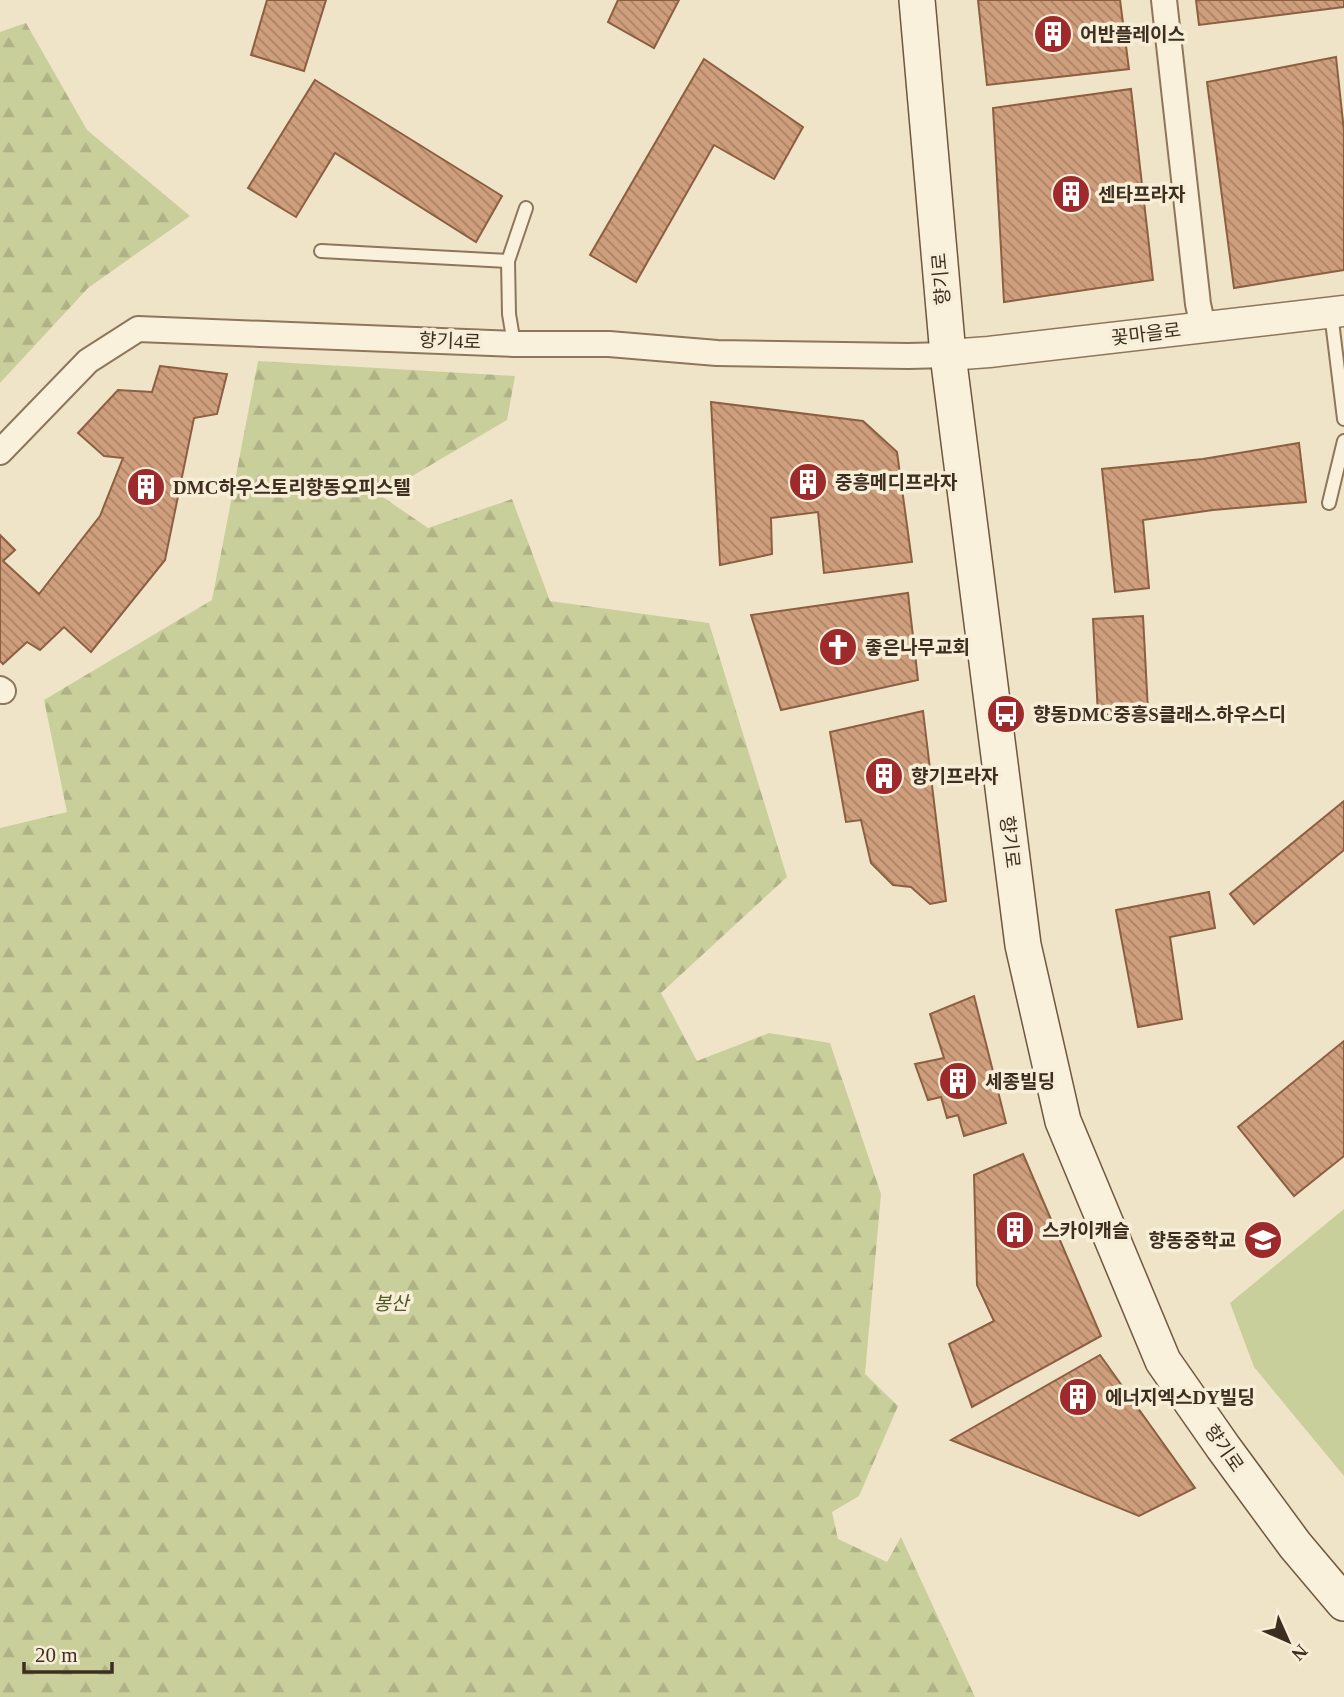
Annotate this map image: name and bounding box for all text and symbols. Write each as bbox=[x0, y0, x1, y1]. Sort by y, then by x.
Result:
building icon: 어반플레이스 bbox=[1032, 13, 1074, 55]
place label: 어반플레이스 bbox=[1080, 24, 1185, 45]
building icon: 센타프라자 bbox=[1050, 173, 1092, 215]
place label: 센타프라자 bbox=[1098, 184, 1186, 205]
street label: 향기로 bbox=[928, 252, 954, 306]
street label: 꽃마을로 bbox=[1110, 319, 1182, 349]
street label: 향기4로 bbox=[419, 329, 481, 353]
building icon: 중흥메디프라자 bbox=[787, 461, 829, 503]
building icon: DMC하우스토리향동오피스텔 bbox=[125, 466, 167, 508]
place label: 중흥메디프라자 bbox=[835, 472, 958, 493]
place label: DMC하우스토리향동오피스텔 bbox=[173, 477, 411, 498]
church icon: 좋은나무교회 bbox=[817, 626, 859, 668]
place label: 좋은나무교회 bbox=[865, 637, 970, 658]
bus stop icon: 향동DMC중흥S클래스.하우스디 bbox=[985, 693, 1027, 735]
place label: 향동DMC중흥S클래스.하우스디 bbox=[1033, 704, 1286, 725]
building icon: 향기프라자 bbox=[863, 755, 905, 797]
place label: 향기프라자 bbox=[911, 766, 999, 787]
street label: 향기로 bbox=[996, 815, 1024, 869]
building icon: 세종빌딩 bbox=[937, 1060, 979, 1102]
place label: 세종빌딩 bbox=[985, 1071, 1055, 1092]
building icon: 스카이캐슬 bbox=[994, 1209, 1036, 1251]
school or university icon: 향동중학교 bbox=[1242, 1219, 1284, 1261]
place label: 스카이캐슬 bbox=[1042, 1220, 1129, 1241]
place label: 향동중학교 bbox=[1149, 1230, 1236, 1251]
park label: 봉산 bbox=[374, 1293, 411, 1314]
building icon: 에너지엑스DY빌딩 bbox=[1057, 1376, 1099, 1418]
place label: 에너지엑스DY빌딩 bbox=[1105, 1387, 1255, 1408]
street label: 향기로 bbox=[1200, 1420, 1248, 1476]
north arrow bbox=[1253, 1606, 1323, 1676]
scale bar bbox=[24, 1630, 112, 1674]
text: N bbox=[1287, 1640, 1312, 1665]
text: 20 m bbox=[35, 1643, 78, 1667]

